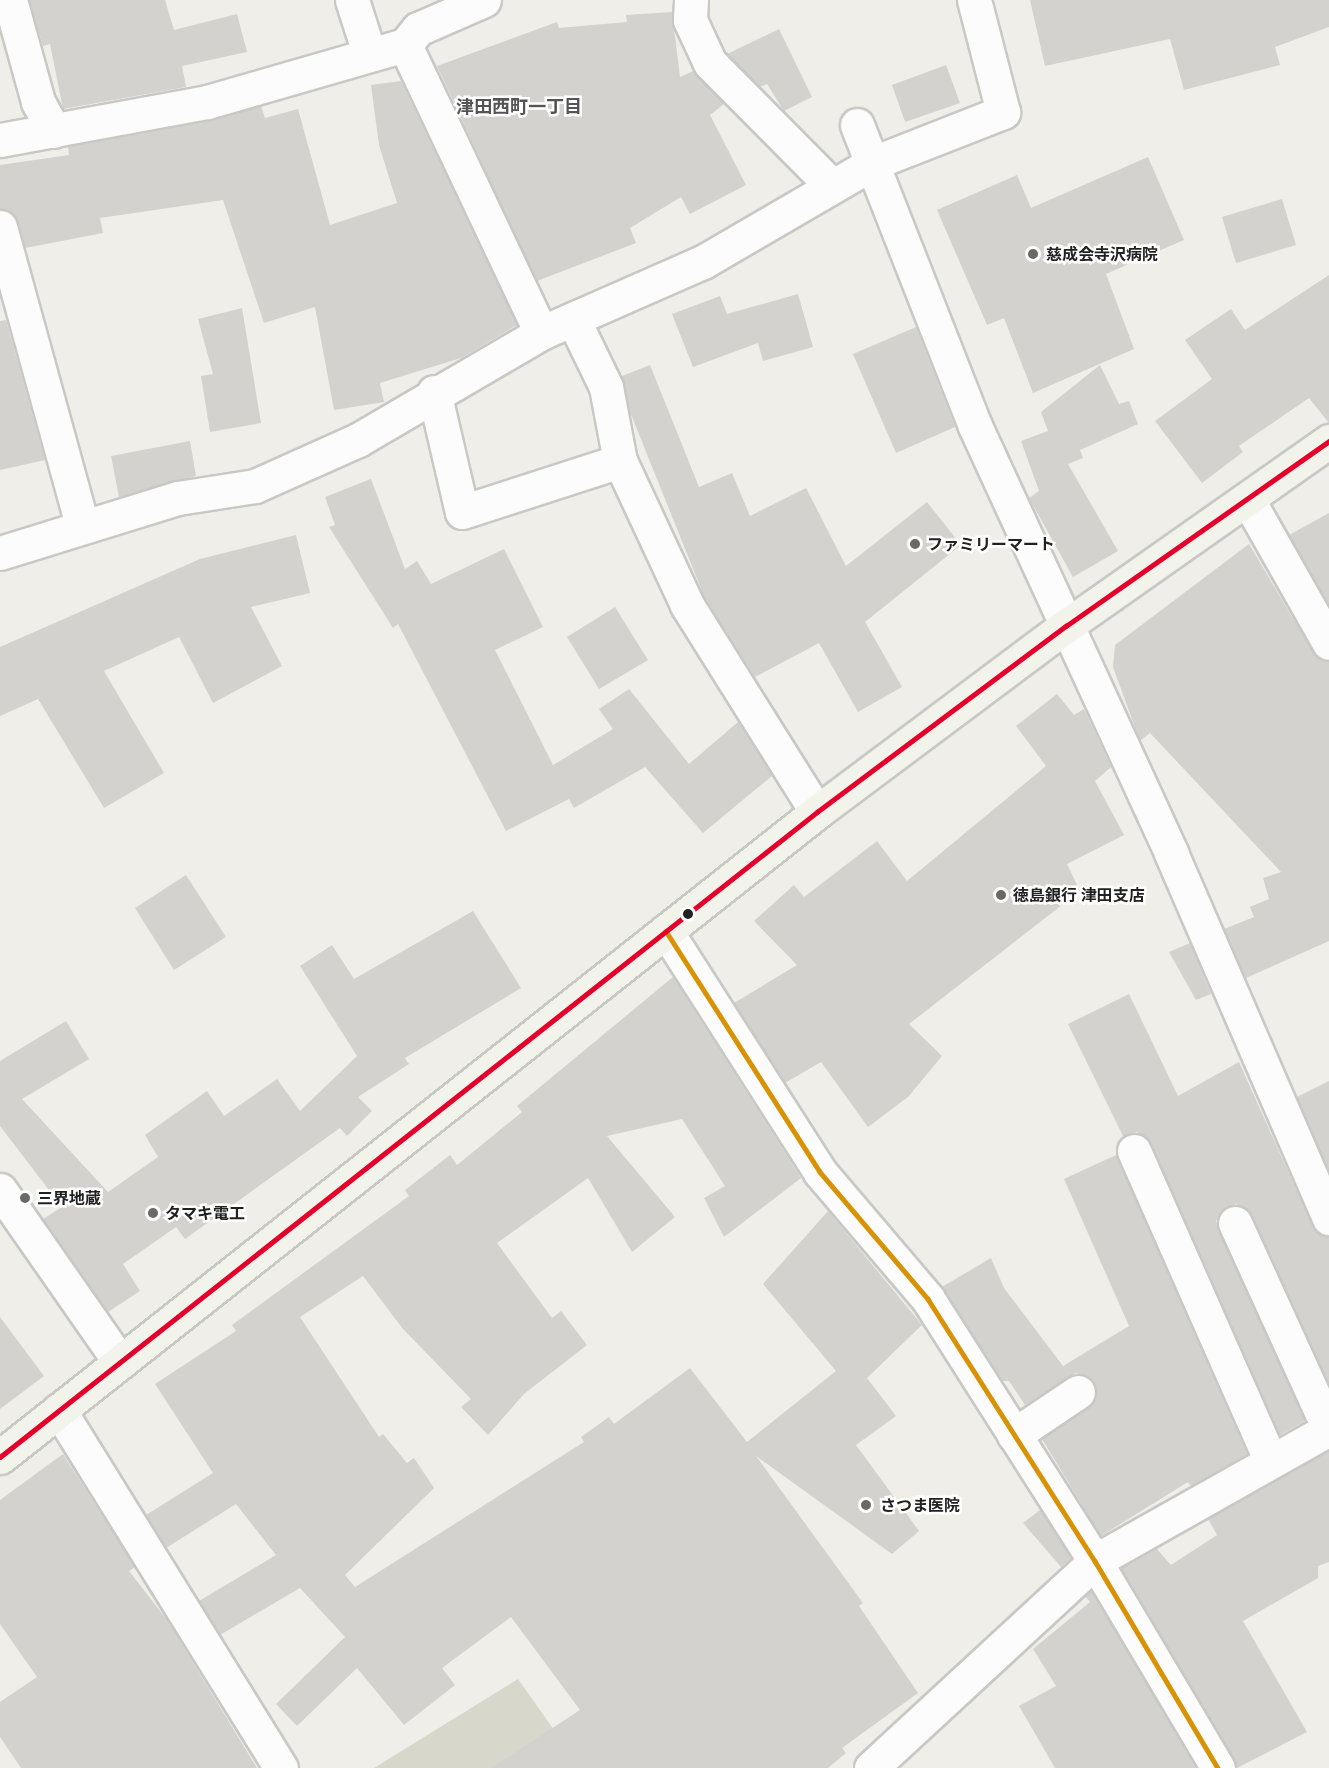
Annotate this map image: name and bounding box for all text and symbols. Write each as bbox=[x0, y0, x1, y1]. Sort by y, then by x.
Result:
district label: 津田西町一丁目 bbox=[456, 96, 582, 118]
place label: 慈成会寺沢病院 bbox=[1046, 244, 1158, 264]
marker: 慈成会寺沢病院 bbox=[1024, 245, 1042, 263]
place label: ファミリーマート bbox=[927, 534, 1055, 554]
marker: ファミリーマート bbox=[908, 537, 922, 551]
place label: 徳島銀行 津田支店 bbox=[1013, 885, 1145, 905]
marker: 徳島銀行 津田支店 bbox=[994, 888, 1008, 902]
unlabelled marker bbox=[682, 908, 694, 920]
place label: 三界地蔵 bbox=[37, 1188, 101, 1208]
marker: 三界地蔵 bbox=[18, 1191, 32, 1205]
place label: タマキ電工 bbox=[165, 1203, 245, 1223]
marker: タマキ電工 bbox=[146, 1206, 160, 1220]
place label: さつま医院 bbox=[880, 1495, 960, 1515]
marker: さつま医院 bbox=[857, 1496, 875, 1514]

